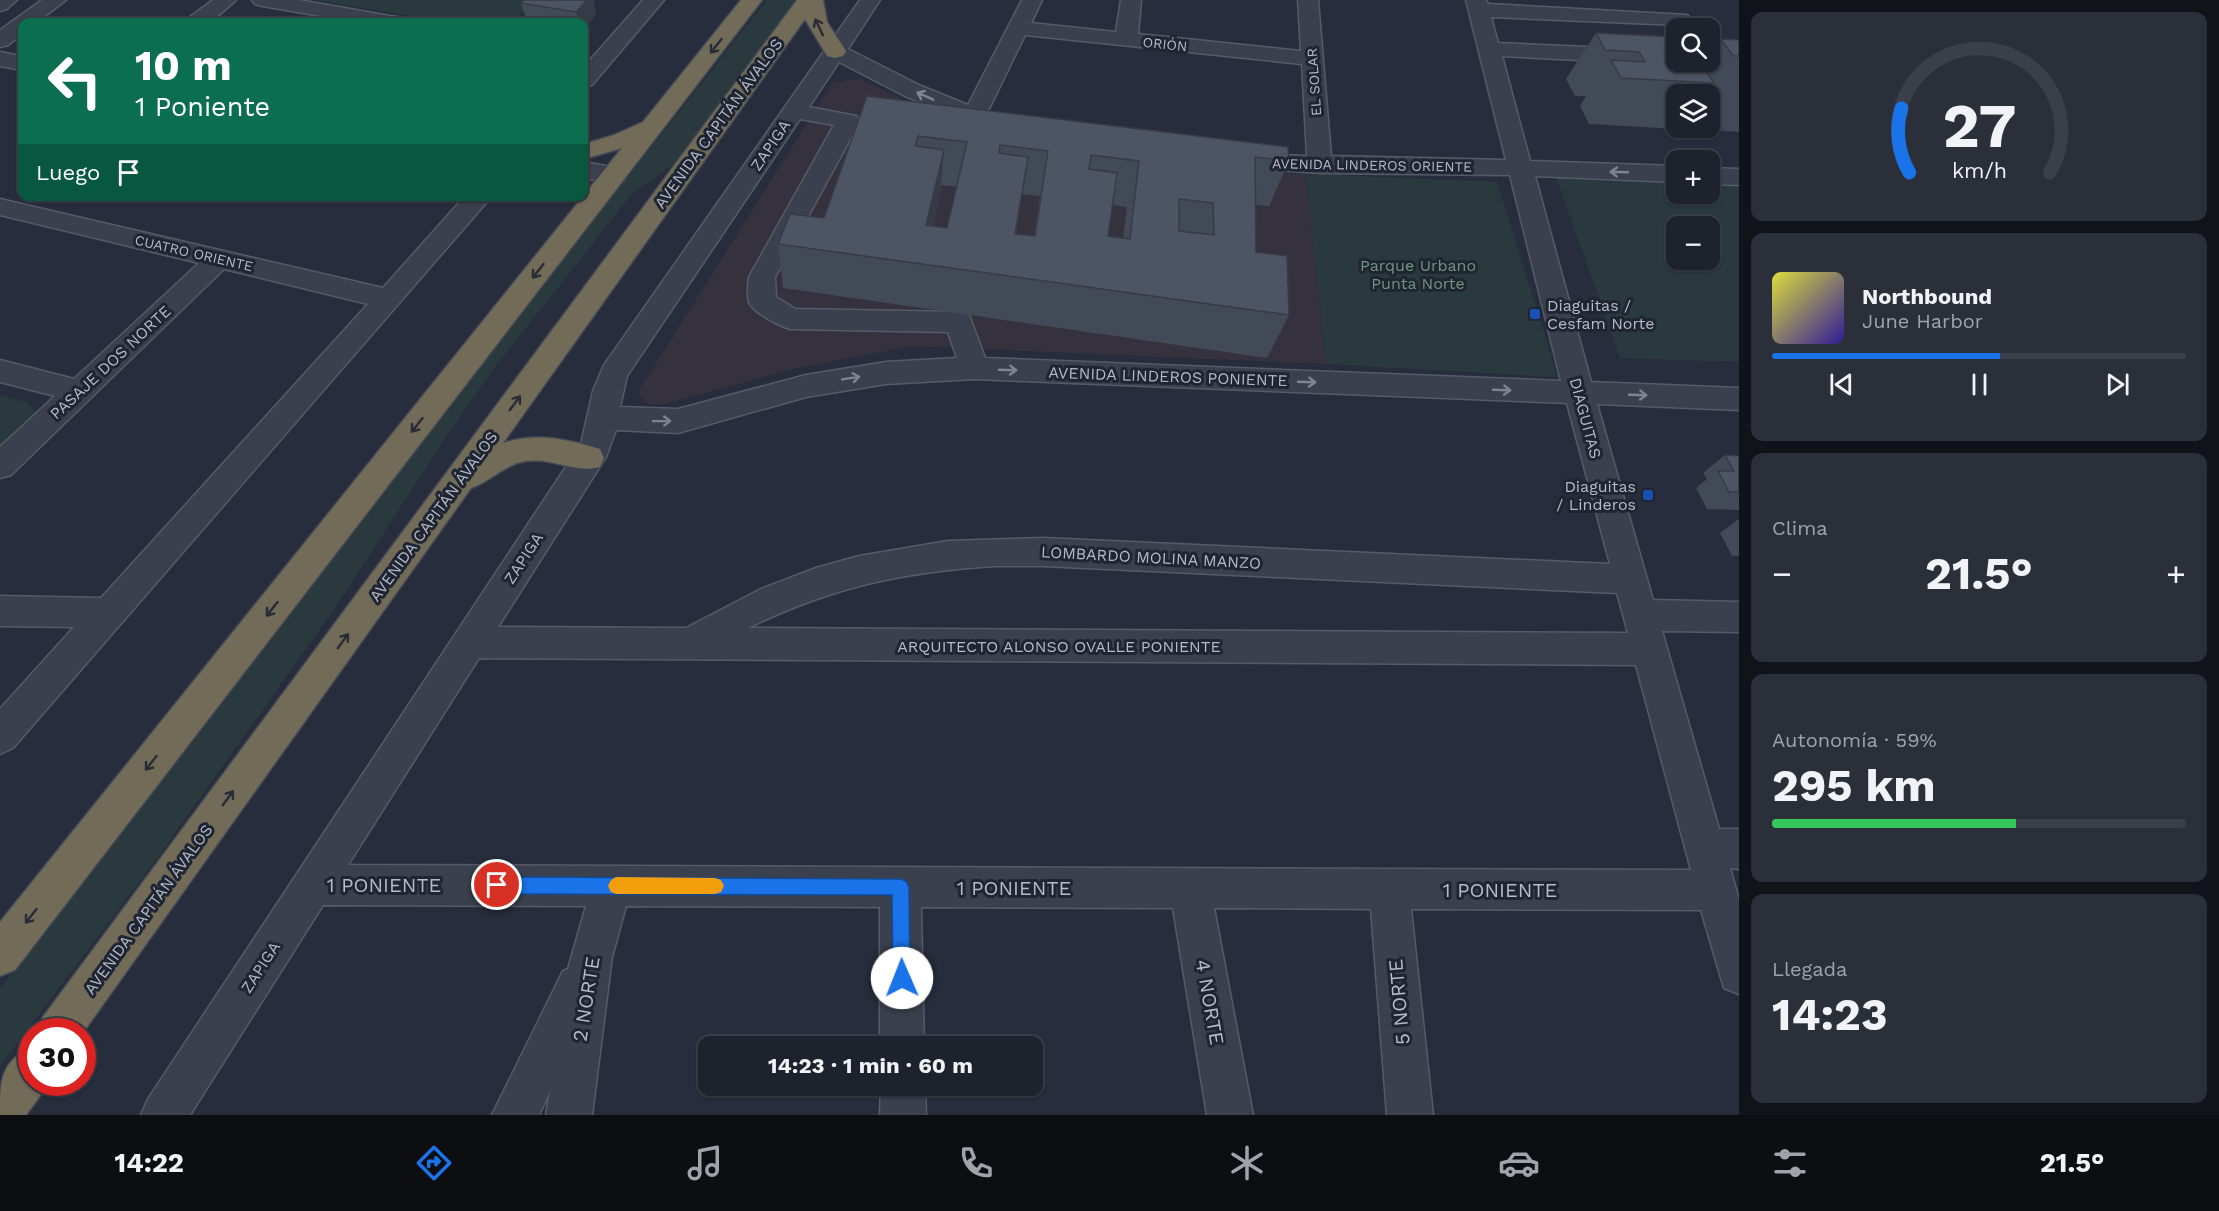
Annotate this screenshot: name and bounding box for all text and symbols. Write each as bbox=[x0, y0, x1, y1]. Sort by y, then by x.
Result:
map controls bbox=[1666, 18, 1720, 270]
button: search bbox=[1666, 18, 1720, 72]
one-way arrow bbox=[813, 19, 825, 37]
street label: ORIÓN bbox=[1142, 34, 1188, 54]
street label: AVENIDA CAPITÁN ÁVALOS bbox=[650, 35, 787, 212]
one-way arrow bbox=[709, 38, 722, 54]
text: 10 m bbox=[135, 41, 232, 90]
icon: left bbox=[36, 42, 114, 120]
street label: EL SOLAR bbox=[1304, 47, 1324, 117]
button: layers bbox=[1666, 84, 1720, 138]
text: 27 bbox=[1942, 89, 2016, 162]
one-way arrow bbox=[917, 90, 935, 101]
text: 1 Poniente bbox=[135, 91, 270, 123]
street label: ZAPIGA bbox=[747, 116, 795, 174]
button: + bbox=[1666, 150, 1720, 204]
street label: AVENIDA LINDEROS ORIENTE bbox=[1272, 155, 1472, 175]
icon: arrive bbox=[112, 156, 145, 189]
text: km/h bbox=[1951, 159, 2007, 184]
text: Luego bbox=[36, 160, 100, 185]
one-way arrow bbox=[1609, 166, 1629, 178]
button: − bbox=[1666, 216, 1720, 270]
street label: CUATRO ORIENTE bbox=[133, 232, 255, 274]
park label: Parque Urbano Punta Norte bbox=[1360, 256, 1476, 293]
one-way arrow bbox=[531, 263, 544, 279]
text: Northbound bbox=[1862, 284, 1992, 309]
place label: Diaguitas / Cesfam Norte bbox=[1547, 296, 1654, 333]
street label: PASAJE DOS NORTE bbox=[46, 302, 175, 423]
marker: Diaguitas / Cesfam Norte bbox=[1528, 307, 1542, 321]
text: June Harbor bbox=[1862, 309, 1983, 333]
street label: AVENIDA LINDEROS PONIENTE bbox=[1048, 363, 1288, 390]
one-way arrow bbox=[997, 364, 1017, 375]
icon: previous bbox=[1825, 368, 1858, 401]
icon: pause bbox=[1963, 368, 1996, 401]
icon: next bbox=[2101, 368, 2134, 401]
one-way arrow bbox=[841, 373, 861, 384]
one-way arrow bbox=[1297, 376, 1317, 388]
street label: DIAGUITAS bbox=[1566, 376, 1605, 461]
one-way arrow bbox=[1492, 384, 1512, 395]
one-way arrow bbox=[1627, 390, 1647, 401]
one-way arrow bbox=[508, 396, 521, 412]
one-way arrow bbox=[651, 415, 671, 427]
one-way arrow bbox=[411, 417, 424, 433]
street label: AVENIDA CAPITÁN ÁVALOS bbox=[365, 428, 502, 605]
place label: Diaguitas / Linderos bbox=[1556, 477, 1636, 514]
marker: Diaguitas / Linderos bbox=[1641, 488, 1655, 502]
text: Clima bbox=[1772, 516, 1828, 540]
street label: ZAPIGA bbox=[500, 529, 547, 587]
street label: LOMBARDO MOLINA MANZO bbox=[1041, 542, 1261, 573]
text: 21.5° bbox=[1925, 547, 2033, 600]
text: − bbox=[1772, 554, 1792, 593]
text: + bbox=[2166, 554, 2186, 593]
one-way arrow bbox=[265, 601, 278, 617]
one-way arrow bbox=[336, 633, 349, 649]
street label: ARQUITECTO ALONSO OVALLE PONIENTE bbox=[897, 637, 1221, 656]
text: Autonomía · 59% bbox=[1772, 728, 1937, 752]
one-way arrow bbox=[145, 754, 158, 770]
text: 295 km bbox=[1772, 759, 1936, 812]
one-way arrow bbox=[222, 791, 234, 807]
street label: AVENIDA CAPITÁN ÁVALOS bbox=[80, 821, 217, 998]
pin bbox=[471, 859, 522, 910]
icon: arrive bbox=[480, 868, 513, 901]
street label: 1 PONIENTE bbox=[327, 873, 441, 897]
street label: 1 PONIENTE bbox=[957, 876, 1071, 900]
street label: 1 PONIENTE bbox=[1443, 878, 1557, 902]
one-way arrow bbox=[24, 908, 37, 924]
street label: ZAPIGA bbox=[237, 938, 284, 996]
position arrow bbox=[870, 946, 934, 1010]
street label: 2 NORTE bbox=[567, 955, 605, 1043]
street label: 4 NORTE bbox=[1191, 957, 1229, 1047]
text: Llegada bbox=[1772, 957, 1847, 981]
street label: 5 NORTE bbox=[1383, 958, 1415, 1046]
text: 14:23 bbox=[1772, 988, 1888, 1041]
speed limit sign: 30 bbox=[18, 1018, 96, 1096]
text: 14:23 · 1 min · 60 m bbox=[768, 1053, 973, 1078]
icon: directions bbox=[413, 1142, 455, 1184]
icon: music bbox=[684, 1142, 726, 1184]
icon: phone bbox=[955, 1142, 997, 1184]
icon: climate bbox=[1226, 1142, 1268, 1184]
icon: car bbox=[1498, 1142, 1540, 1184]
icon: filters bbox=[1769, 1142, 1811, 1184]
text: 14:22 bbox=[115, 1147, 184, 1179]
text: 21.5° bbox=[2040, 1147, 2104, 1179]

